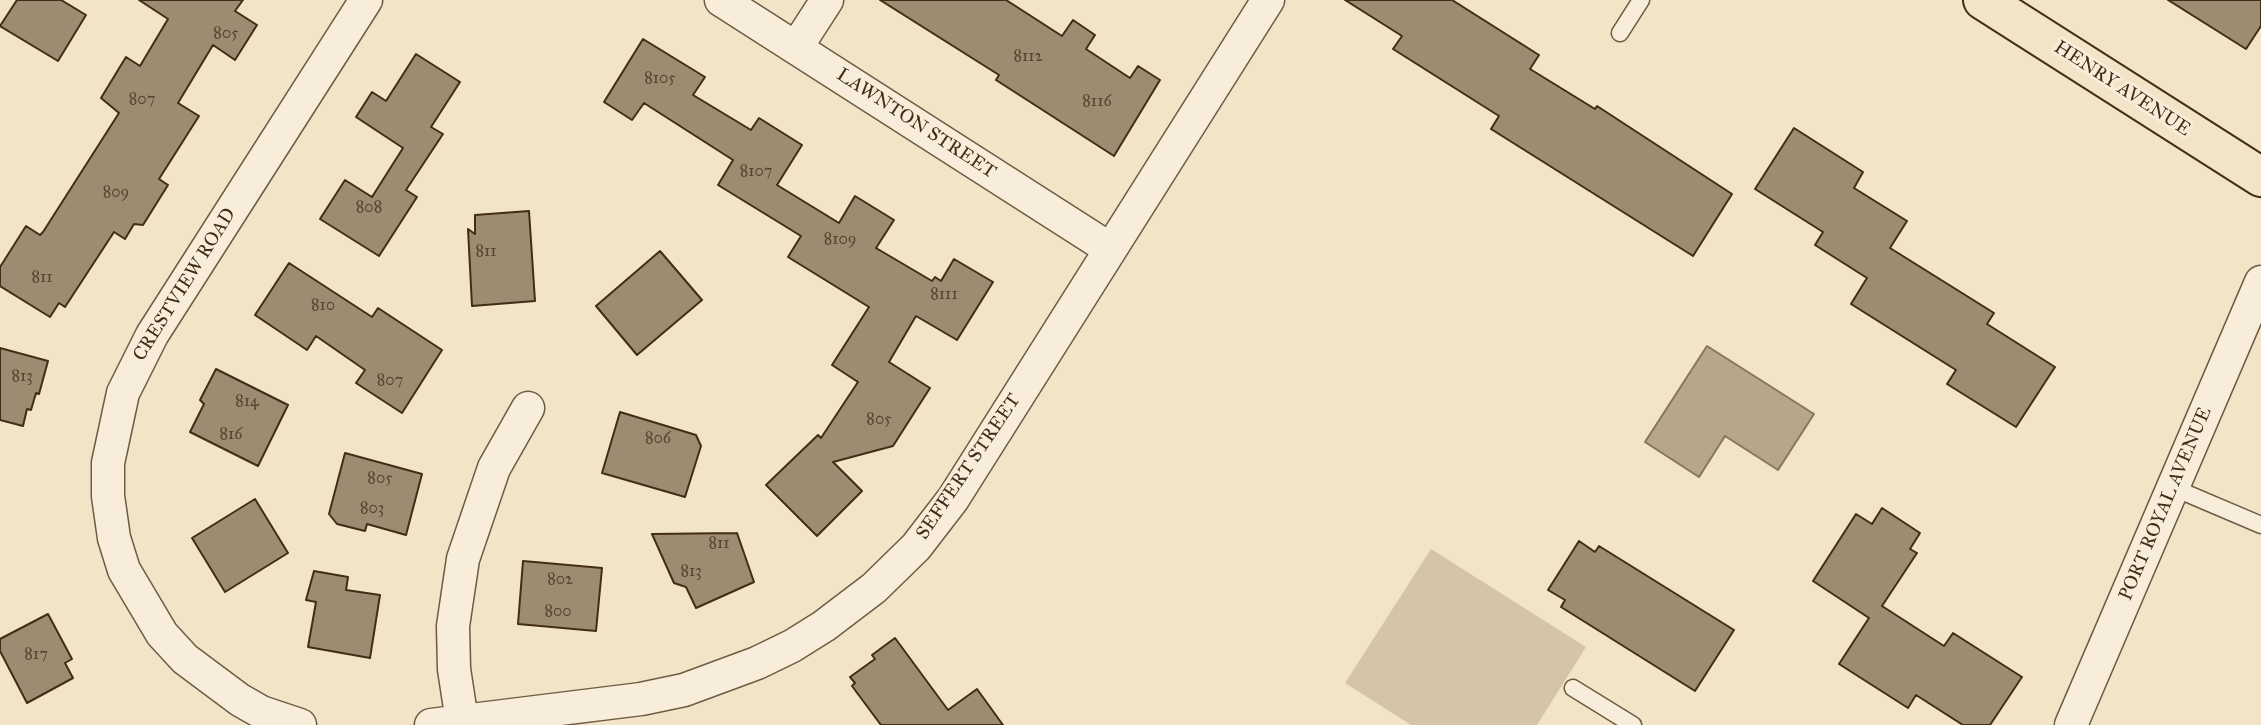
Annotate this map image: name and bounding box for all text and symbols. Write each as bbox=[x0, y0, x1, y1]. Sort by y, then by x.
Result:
house number: 805 bbox=[213, 24, 239, 44]
street label: HENRY AVENUE bbox=[2049, 36, 2195, 142]
house number: 8112 bbox=[1013, 47, 1043, 67]
street label: LAWNTON STREET bbox=[832, 64, 1000, 184]
house number: 8105 bbox=[644, 69, 676, 89]
house number: 807 bbox=[129, 90, 155, 110]
house number: 8116 bbox=[1082, 92, 1112, 112]
house number: 8107 bbox=[740, 162, 772, 182]
house number: 809 bbox=[103, 183, 129, 203]
house number: 808 bbox=[356, 198, 382, 218]
street label: CRESTVIEW ROAD bbox=[129, 204, 241, 366]
house number: 8109 bbox=[824, 230, 856, 250]
house number: 811 bbox=[475, 242, 497, 262]
house number: 811 bbox=[31, 268, 53, 288]
house number: 8111 bbox=[930, 285, 958, 305]
house number: 810 bbox=[311, 296, 335, 316]
house number: 813 bbox=[11, 367, 33, 387]
house number: 807 bbox=[377, 371, 403, 391]
street label: SEFFERT STREET bbox=[912, 390, 1026, 544]
house number: 814 bbox=[235, 392, 259, 412]
street label: PORT ROYAL AVENUE bbox=[2115, 404, 2217, 604]
house number: 805 bbox=[866, 410, 892, 430]
house number: 816 bbox=[220, 425, 242, 445]
house number: 806 bbox=[645, 429, 671, 449]
house number: 805 bbox=[367, 469, 393, 489]
house number: 803 bbox=[360, 499, 384, 519]
house number: 811 bbox=[708, 534, 730, 554]
house number: 813 bbox=[680, 562, 702, 582]
house number: 802 bbox=[547, 570, 573, 590]
house number: 800 bbox=[544, 602, 572, 622]
house number: 817 bbox=[24, 645, 48, 665]

